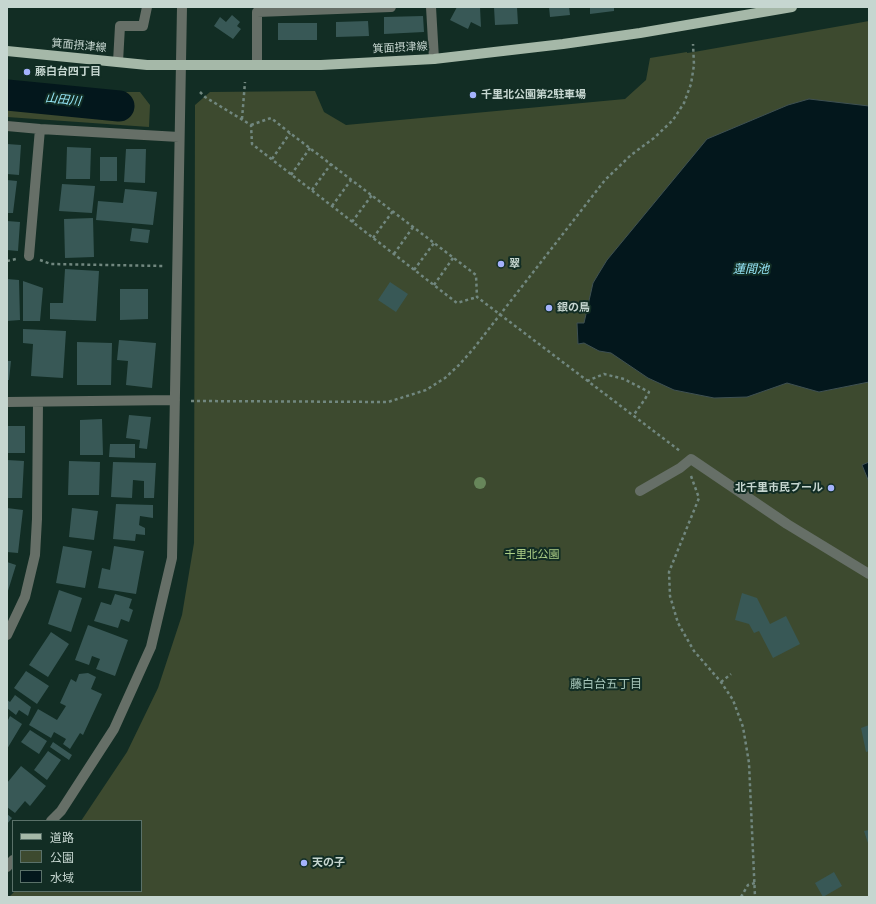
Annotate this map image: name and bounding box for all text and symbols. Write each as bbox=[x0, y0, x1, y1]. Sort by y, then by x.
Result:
street label: 箕面摂津線 bbox=[51, 37, 107, 55]
street label: 箕面摂津線 bbox=[372, 40, 428, 56]
place label: 藤白台四丁目 bbox=[35, 65, 101, 79]
marker: 藤白台四丁目 bbox=[22, 67, 32, 77]
place label: 千里北公園第2駐車場 bbox=[481, 88, 586, 102]
marker: 千里北公園第2駐車場 bbox=[468, 90, 478, 100]
water label: 山田川 bbox=[44, 91, 82, 109]
place label: 翠 bbox=[509, 257, 520, 271]
marker: 翠 bbox=[496, 259, 506, 269]
water label: 蓮間池 bbox=[733, 263, 769, 277]
place label: 銀の鳥 bbox=[557, 301, 590, 315]
marker: 銀の鳥 bbox=[544, 303, 554, 313]
place label: 北千里市民プール bbox=[735, 481, 823, 495]
marker: 北千里市民プール bbox=[826, 483, 836, 493]
park label: 千里北公園 bbox=[505, 548, 559, 562]
district label: 藤白台五丁目 bbox=[570, 678, 642, 692]
legend bbox=[12, 820, 142, 892]
text: 道路 bbox=[50, 831, 74, 845]
text: 公園 bbox=[50, 851, 74, 865]
place label: 天の子 bbox=[312, 856, 345, 870]
marker: 天の子 bbox=[299, 858, 309, 868]
text: 水域 bbox=[50, 871, 74, 885]

